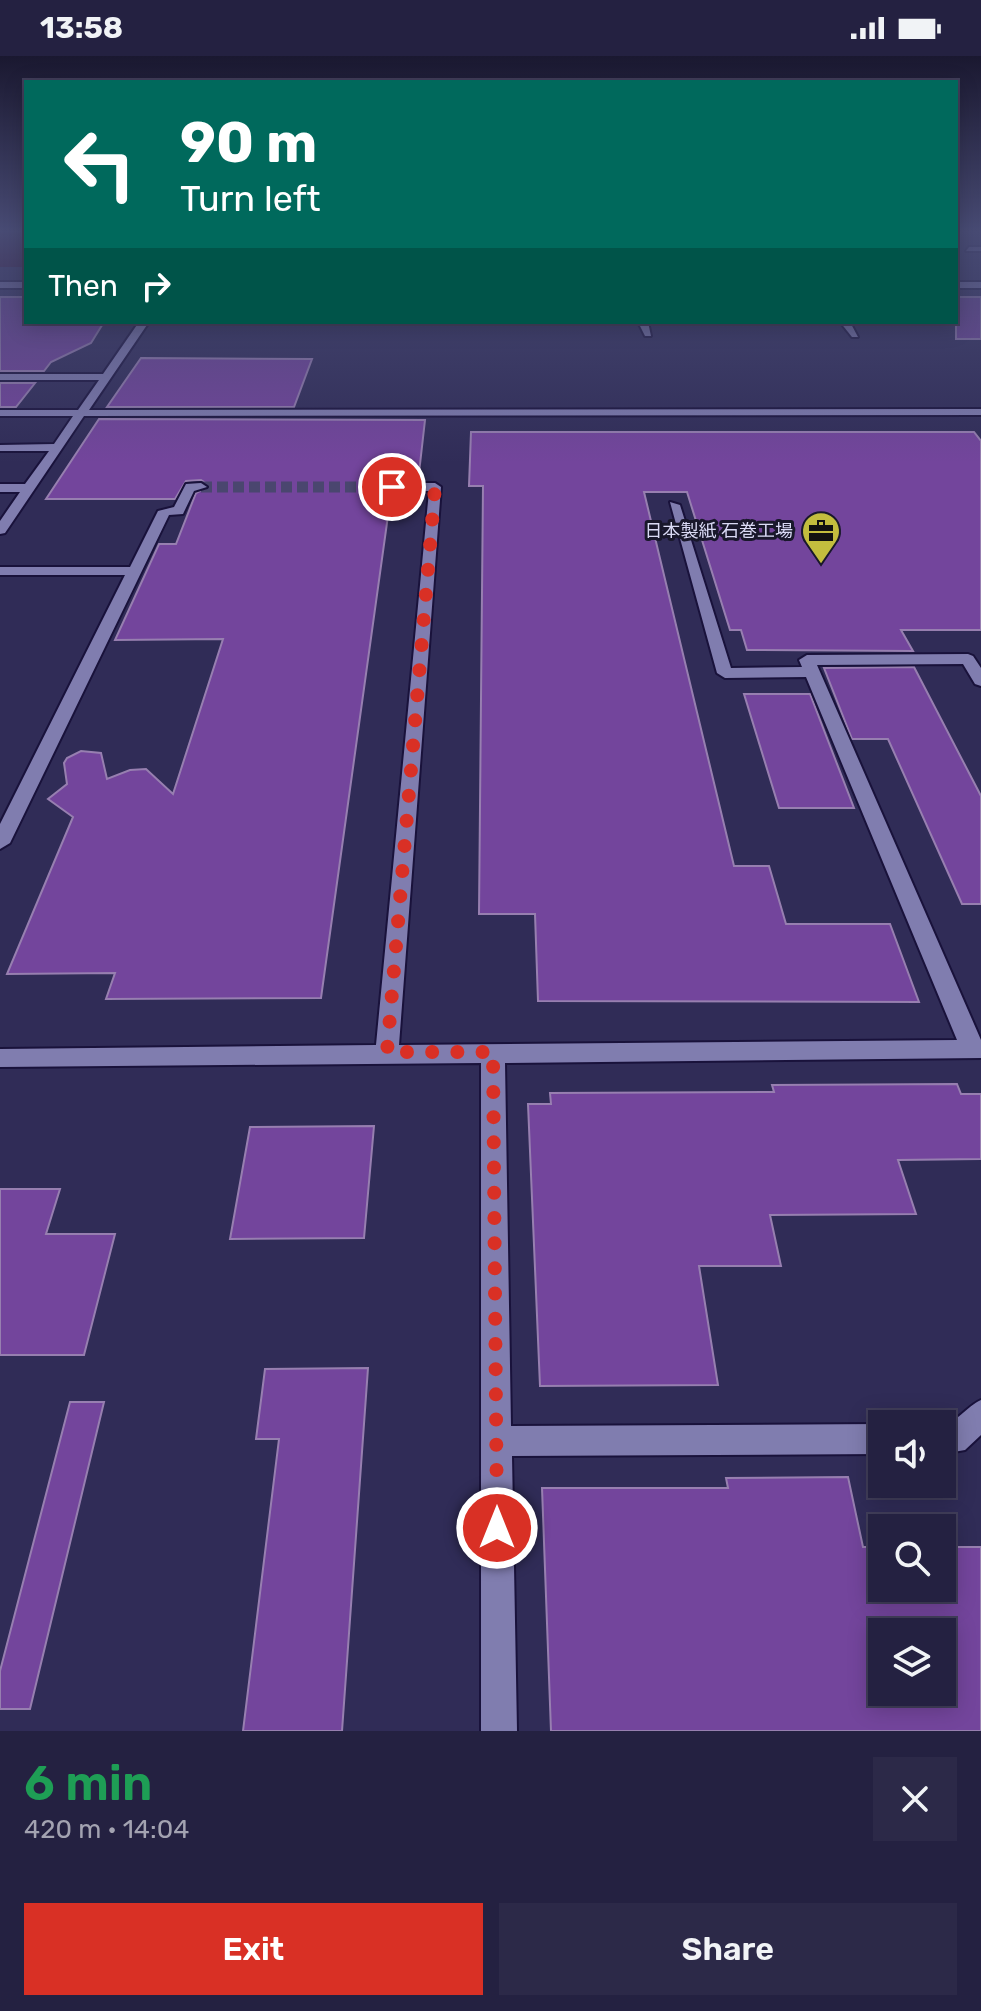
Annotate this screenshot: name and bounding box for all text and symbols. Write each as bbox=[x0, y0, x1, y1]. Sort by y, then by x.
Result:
text: 13:58 bbox=[40, 10, 123, 46]
text: 90 m bbox=[180, 110, 317, 176]
icon: left bbox=[48, 112, 152, 216]
text: Turn left bbox=[180, 177, 321, 220]
icon: right bbox=[134, 264, 178, 308]
text: Then bbox=[48, 268, 118, 304]
pin bbox=[358, 453, 426, 521]
icon: arrive bbox=[370, 465, 414, 509]
office icon: 日本製紙 石巻工場 bbox=[800, 510, 842, 565]
place label: 日本製紙 石巻工場 bbox=[645, 520, 793, 542]
map controls bbox=[868, 1410, 956, 1706]
button: sound bbox=[868, 1410, 956, 1498]
position arrow bbox=[455, 1486, 539, 1570]
button: search bbox=[868, 1514, 956, 1602]
button: layers bbox=[868, 1618, 956, 1706]
text: 6 min bbox=[24, 1755, 152, 1812]
button: close bbox=[873, 1757, 957, 1841]
text: 420 m · 14:04 bbox=[24, 1814, 189, 1845]
button: Exit bbox=[24, 1903, 483, 1995]
button: Share bbox=[499, 1903, 957, 1995]

